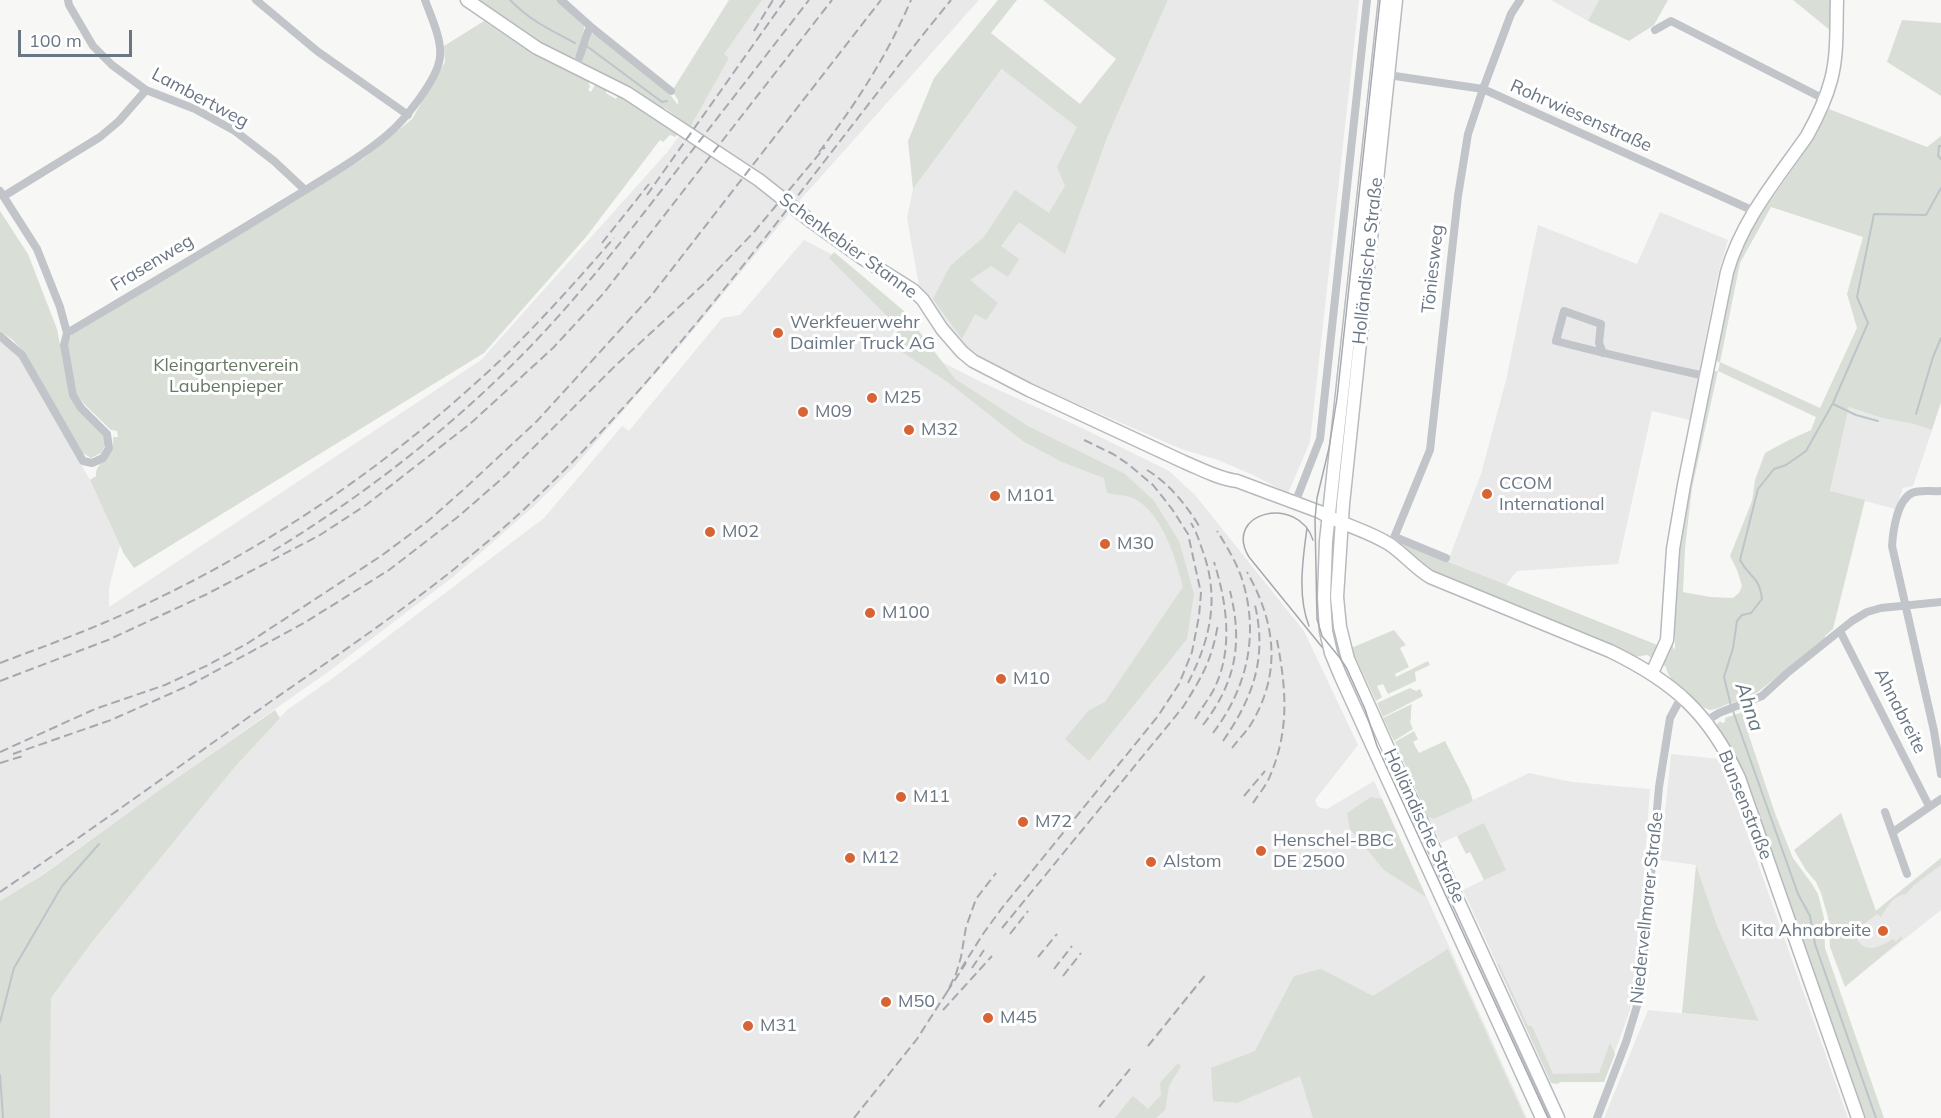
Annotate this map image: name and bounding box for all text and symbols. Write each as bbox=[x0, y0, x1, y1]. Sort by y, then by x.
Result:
scale bar bbox=[21, 18, 135, 56]
text: 100 m bbox=[29, 29, 82, 52]
street label: Lambertweg bbox=[148, 63, 252, 133]
street label: Rohrwiesenstraße bbox=[1507, 75, 1655, 157]
street label: Holländische Straße bbox=[1348, 176, 1388, 346]
street label: Schenkebier Stanne bbox=[775, 189, 921, 303]
street label: Töniesweg bbox=[1418, 223, 1448, 315]
street label: Frasenweg bbox=[107, 230, 197, 296]
place label: Werkfeuerwehr Daimler Truck AG bbox=[790, 312, 935, 354]
marker: Werkfeuerwehr Daimler Truck AG bbox=[771, 326, 785, 340]
park label: Kleingartenverein Laubenpieper bbox=[153, 355, 299, 398]
place label: M25 bbox=[884, 387, 921, 409]
marker: M25 bbox=[865, 391, 879, 405]
place label: M09 bbox=[815, 401, 852, 423]
marker: M09 bbox=[796, 405, 810, 419]
place label: M32 bbox=[921, 419, 958, 441]
marker: M32 bbox=[902, 423, 916, 437]
place label: CCOM International bbox=[1499, 473, 1605, 516]
place label: M101 bbox=[1007, 485, 1055, 507]
marker: CCOM International bbox=[1480, 487, 1494, 501]
marker: M101 bbox=[988, 489, 1002, 503]
place label: M02 bbox=[722, 521, 759, 543]
marker: M02 bbox=[703, 525, 717, 539]
place label: M30 bbox=[1117, 533, 1154, 555]
marker: M30 bbox=[1098, 537, 1112, 551]
place label: M100 bbox=[882, 602, 930, 624]
marker: M100 bbox=[863, 606, 877, 620]
street label: Ahnabreite bbox=[1869, 665, 1931, 757]
place label: M10 bbox=[1013, 668, 1050, 690]
marker: M10 bbox=[994, 672, 1008, 686]
water label: Ahna bbox=[1729, 679, 1769, 735]
street label: Holländische Straße bbox=[1379, 745, 1469, 907]
street label: Bunsenstraße bbox=[1713, 747, 1777, 863]
place label: M11 bbox=[913, 786, 950, 808]
marker: M11 bbox=[894, 790, 908, 804]
place label: M72 bbox=[1035, 811, 1072, 833]
street label: Niedervellmarer Straße bbox=[1626, 811, 1668, 1005]
marker: M72 bbox=[1016, 815, 1030, 829]
place label: Henschel-BBC DE 2500 bbox=[1273, 830, 1394, 872]
marker: Henschel-BBC DE 2500 bbox=[1254, 844, 1268, 858]
place label: M12 bbox=[862, 847, 899, 869]
marker: M12 bbox=[843, 851, 857, 865]
place label: Alstom bbox=[1163, 851, 1222, 873]
marker: Alstom bbox=[1144, 855, 1158, 869]
place label: Kita Ahnabreite bbox=[1741, 920, 1871, 942]
marker: Kita Ahnabreite bbox=[1876, 924, 1890, 938]
place label: M50 bbox=[898, 991, 935, 1013]
marker: M50 bbox=[879, 995, 893, 1009]
place label: M45 bbox=[1000, 1007, 1037, 1029]
marker: M45 bbox=[981, 1011, 995, 1025]
place label: M31 bbox=[760, 1015, 797, 1037]
marker: M31 bbox=[741, 1019, 755, 1033]

